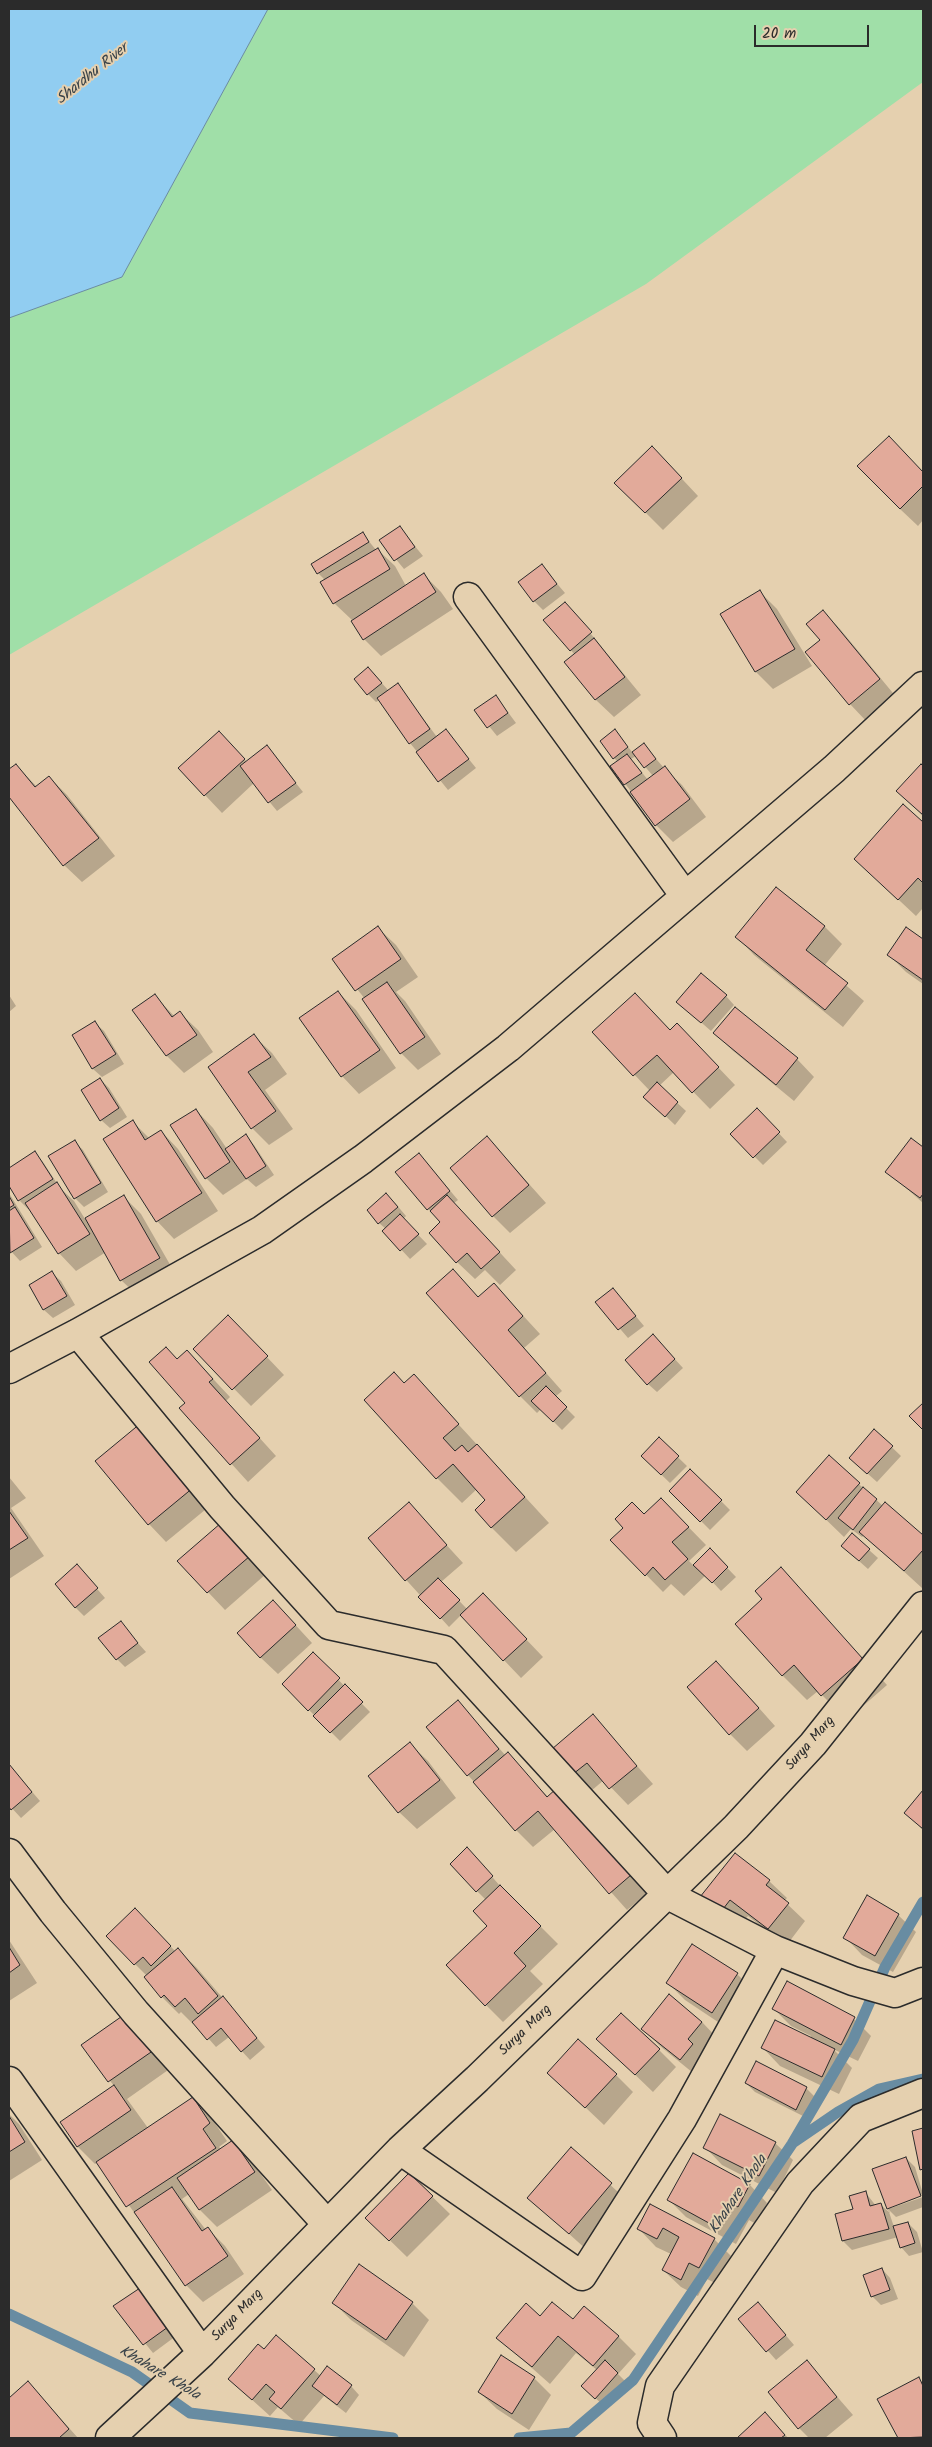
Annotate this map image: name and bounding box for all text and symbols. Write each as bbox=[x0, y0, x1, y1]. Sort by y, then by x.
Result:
scale bar bbox=[757, 15, 872, 47]
text: 20 m bbox=[762, 22, 796, 46]
water label: Shardhu River bbox=[53, 41, 133, 109]
street label: Surya Marg bbox=[783, 1713, 839, 1775]
street label: Surya Marg bbox=[496, 2002, 556, 2060]
water label: Khahare Khola bbox=[706, 2152, 772, 2238]
street label: Surya Marg bbox=[209, 2286, 267, 2346]
water label: Khahare Khola bbox=[115, 2343, 203, 2405]

